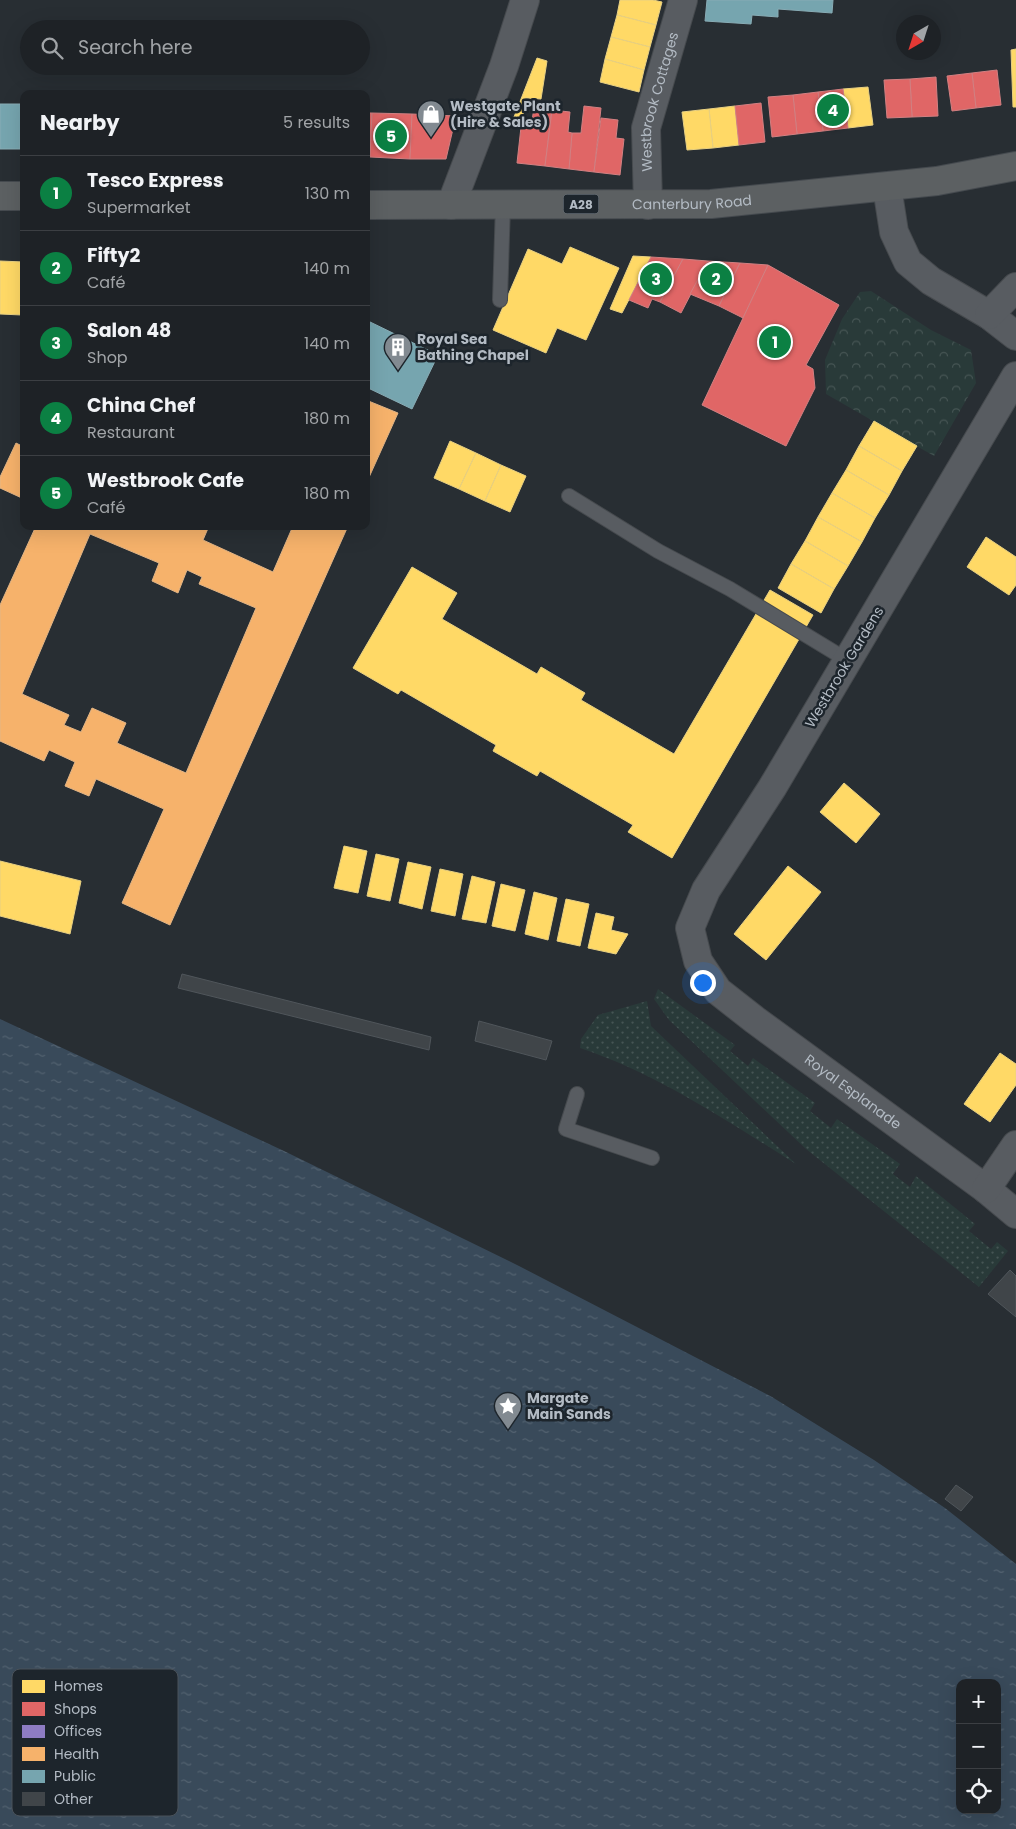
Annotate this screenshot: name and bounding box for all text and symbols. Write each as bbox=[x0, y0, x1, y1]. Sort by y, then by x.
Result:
north arrow bbox=[896, 15, 941, 60]
search box bbox=[20, 20, 370, 75]
street label: Westbrook Cottages bbox=[636, 30, 683, 172]
icon: search bbox=[38, 34, 66, 62]
text: Search here bbox=[78, 34, 192, 61]
pin: 4 bbox=[817, 91, 849, 129]
place label: Westgate Plant (Hire & Sales) bbox=[450, 96, 561, 132]
shop icon: Westgate Plant (Hire & Sales) bbox=[416, 99, 446, 138]
text: Nearby bbox=[40, 108, 120, 137]
text: 5 results bbox=[283, 111, 350, 134]
pin: 5 bbox=[375, 117, 407, 155]
text: Tesco Express bbox=[87, 167, 224, 194]
text: 1 bbox=[53, 182, 59, 205]
text: 130 m bbox=[305, 182, 350, 205]
street label: Canterbury Road bbox=[632, 190, 753, 214]
road number: A28 bbox=[564, 194, 598, 213]
text: Supermarket bbox=[87, 196, 191, 219]
text: Fifty2 bbox=[87, 242, 140, 269]
text: 2 bbox=[51, 257, 61, 280]
text: 140 m bbox=[304, 257, 350, 280]
pin: 3 bbox=[640, 260, 672, 298]
pin: 2 bbox=[700, 260, 732, 298]
text: Café bbox=[87, 271, 125, 294]
text: Salon 48 bbox=[87, 317, 171, 344]
pin: 1 bbox=[759, 323, 791, 361]
place label: Royal Sea Bathing Chapel bbox=[417, 329, 529, 365]
text: 3 bbox=[51, 332, 61, 355]
text: 140 m bbox=[304, 332, 350, 355]
building icon: Royal Sea Bathing Chapel bbox=[383, 332, 413, 371]
text: Shop bbox=[87, 346, 128, 369]
text: China Chef bbox=[87, 392, 195, 419]
text: 4 bbox=[51, 407, 61, 430]
text: 180 m bbox=[304, 407, 350, 430]
text: Restaurant bbox=[87, 421, 175, 444]
text: Westbrook Cafe bbox=[87, 467, 244, 494]
text: 5 bbox=[51, 482, 61, 505]
text: 180 m bbox=[304, 482, 350, 505]
text: Café bbox=[87, 496, 125, 519]
street label: Westbrook Gardens bbox=[800, 603, 888, 731]
your location bbox=[690, 970, 716, 996]
street label: Royal Esplanade bbox=[800, 1050, 906, 1134]
place label: Margate Main Sands bbox=[527, 1388, 611, 1424]
place icon: Margate Main Sands bbox=[493, 1391, 523, 1430]
legend bbox=[12, 1669, 178, 1816]
text: Homes bbox=[54, 1676, 103, 1696]
map controls bbox=[956, 1679, 1001, 1814]
button: + bbox=[956, 1679, 1001, 1724]
text: Shops bbox=[54, 1699, 97, 1719]
text: Offices bbox=[54, 1721, 102, 1741]
button: − bbox=[956, 1724, 1001, 1769]
text: Health bbox=[54, 1744, 99, 1764]
text: Public bbox=[54, 1766, 96, 1786]
button: locate bbox=[956, 1769, 1001, 1814]
text: Other bbox=[54, 1789, 93, 1809]

